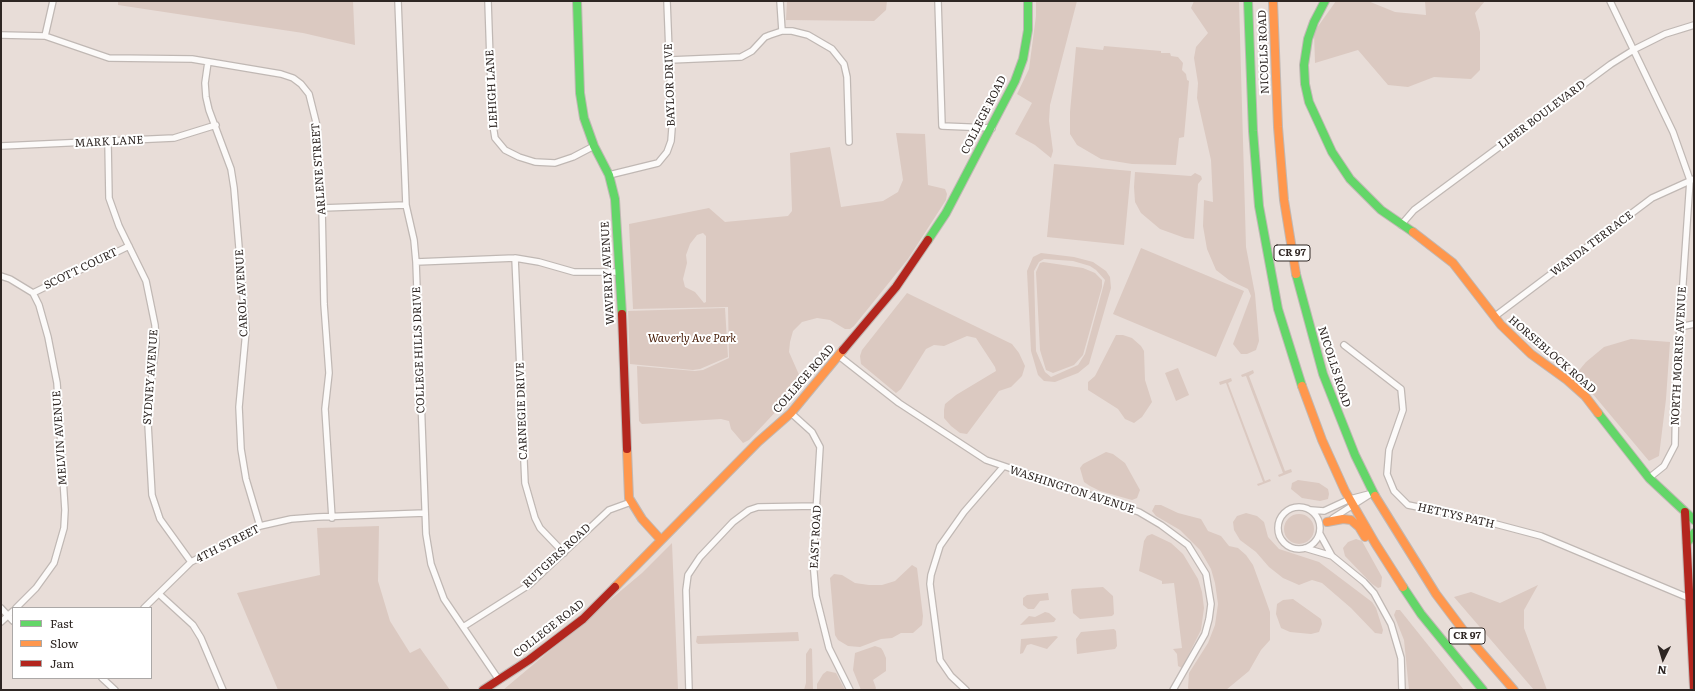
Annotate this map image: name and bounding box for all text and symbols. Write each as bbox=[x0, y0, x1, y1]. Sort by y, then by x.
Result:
street label: NICOLLS ROAD bbox=[1256, 10, 1272, 94]
street label: BAYLOR DRIVE bbox=[662, 43, 678, 127]
street label: LEHIGH LANE bbox=[483, 49, 501, 129]
street label: COLLEGE ROAD bbox=[959, 74, 1009, 156]
street label: LIBER BOULEVARD bbox=[1496, 78, 1588, 152]
street label: ARLENE STREET bbox=[309, 122, 329, 216]
street label: MARK LANE bbox=[74, 134, 144, 150]
street label: WANDA TERRACE bbox=[1548, 209, 1636, 279]
street label: WAVERLY AVENUE bbox=[599, 221, 617, 325]
street label: SCOTT COURT bbox=[42, 245, 120, 293]
road number: CR 97 bbox=[1274, 245, 1310, 261]
street label: CAROL AVENUE bbox=[233, 249, 251, 337]
street label: COLLEGE HILLS DRIVE bbox=[410, 286, 428, 414]
street label: NORTH MORRIS AVENUE bbox=[1669, 286, 1689, 426]
street label: HORSEBLOCK ROAD bbox=[1506, 313, 1598, 397]
street label: NICOLLS ROAD bbox=[1315, 325, 1353, 409]
street label: SYDNEY AVENUE bbox=[141, 329, 161, 425]
park label: Waverly Ave Park bbox=[648, 332, 736, 346]
street label: COLLEGE ROAD bbox=[771, 342, 837, 416]
street label: CARNEGIE DRIVE bbox=[514, 362, 530, 460]
street label: MELVIN AVENUE bbox=[50, 390, 70, 486]
street label: WASHINGTON AVENUE bbox=[1008, 463, 1136, 517]
street label: HETTYS PATH bbox=[1416, 501, 1496, 531]
street label: EAST ROAD bbox=[808, 505, 824, 569]
street label: RUTGERS ROAD bbox=[520, 521, 594, 591]
street label: 4TH STREET bbox=[194, 522, 262, 566]
street label: COLLEGE ROAD bbox=[511, 597, 587, 661]
legend bbox=[12, 607, 152, 679]
text: Fast bbox=[50, 614, 73, 632]
road number: CR 97 bbox=[1449, 628, 1485, 644]
text: Slow bbox=[50, 634, 78, 652]
north arrow bbox=[1643, 639, 1683, 679]
text: Jam bbox=[50, 654, 74, 672]
text: N bbox=[1657, 663, 1667, 679]

